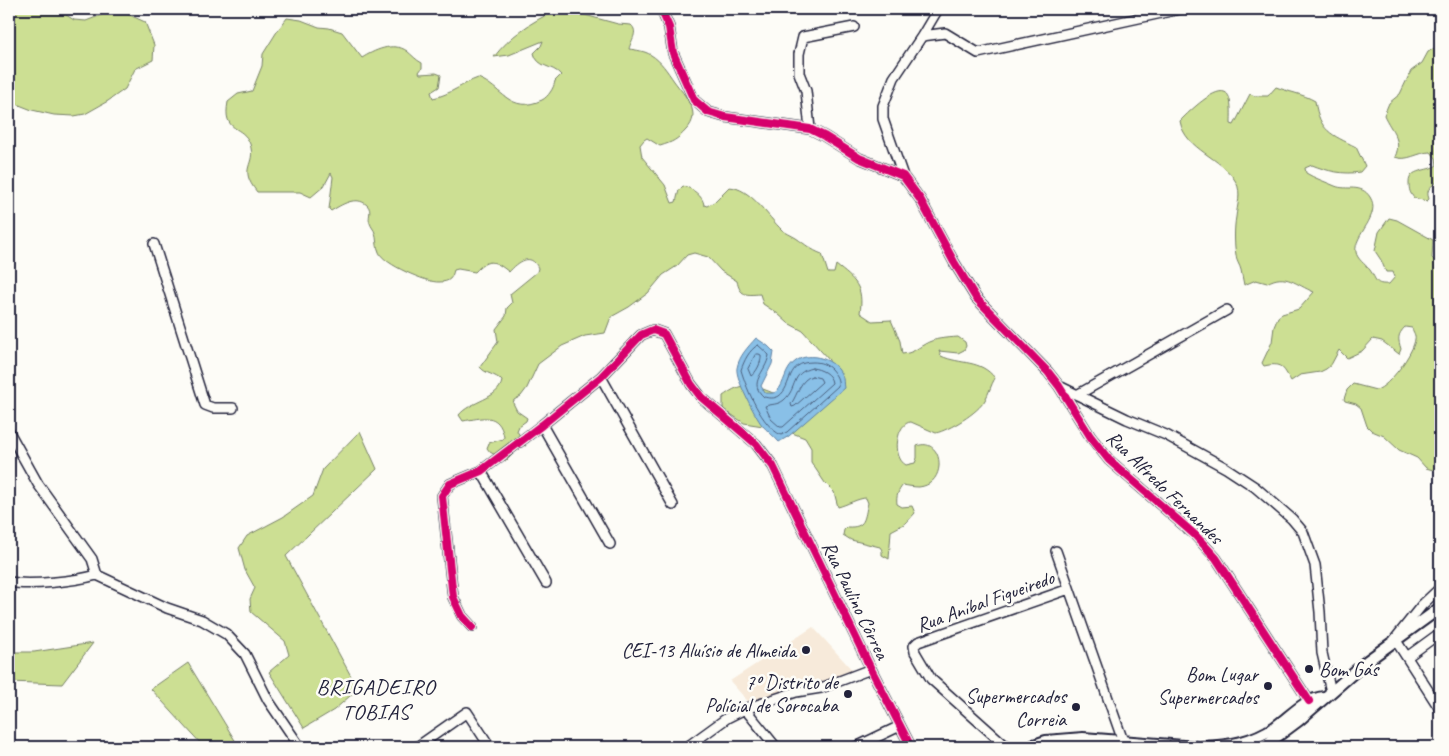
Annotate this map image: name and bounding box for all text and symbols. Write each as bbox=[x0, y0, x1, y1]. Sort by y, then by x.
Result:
street label: Rua Alfredo Fernandes bbox=[1101, 425, 1230, 551]
street label: Rua Paulino Côrrea bbox=[816, 537, 896, 665]
street label: Rua Aníbal Figueiredo bbox=[913, 565, 1058, 638]
place label: CEI-13 Aluísio de Almeida bbox=[622, 638, 798, 663]
marker: CEI-13 Aluísio de Almeida bbox=[800, 644, 812, 656]
place label: Bom Gás bbox=[1319, 657, 1380, 682]
place label: Bom Lugar Supermercados bbox=[1158, 662, 1260, 710]
marker: Bom Gás bbox=[1303, 663, 1315, 675]
place label: 7º Distrito de Polícial de Sorocaba bbox=[705, 670, 839, 718]
district label: BRIGADEIRO TOBIAS bbox=[316, 673, 437, 726]
marker: Bom Lugar Supermercados bbox=[1262, 680, 1274, 692]
place label: Supermercados Correia bbox=[966, 684, 1068, 732]
marker: 7º Distrito de Polícial de Sorocaba bbox=[842, 688, 854, 700]
marker: Supermercados Correia bbox=[1070, 701, 1082, 713]

